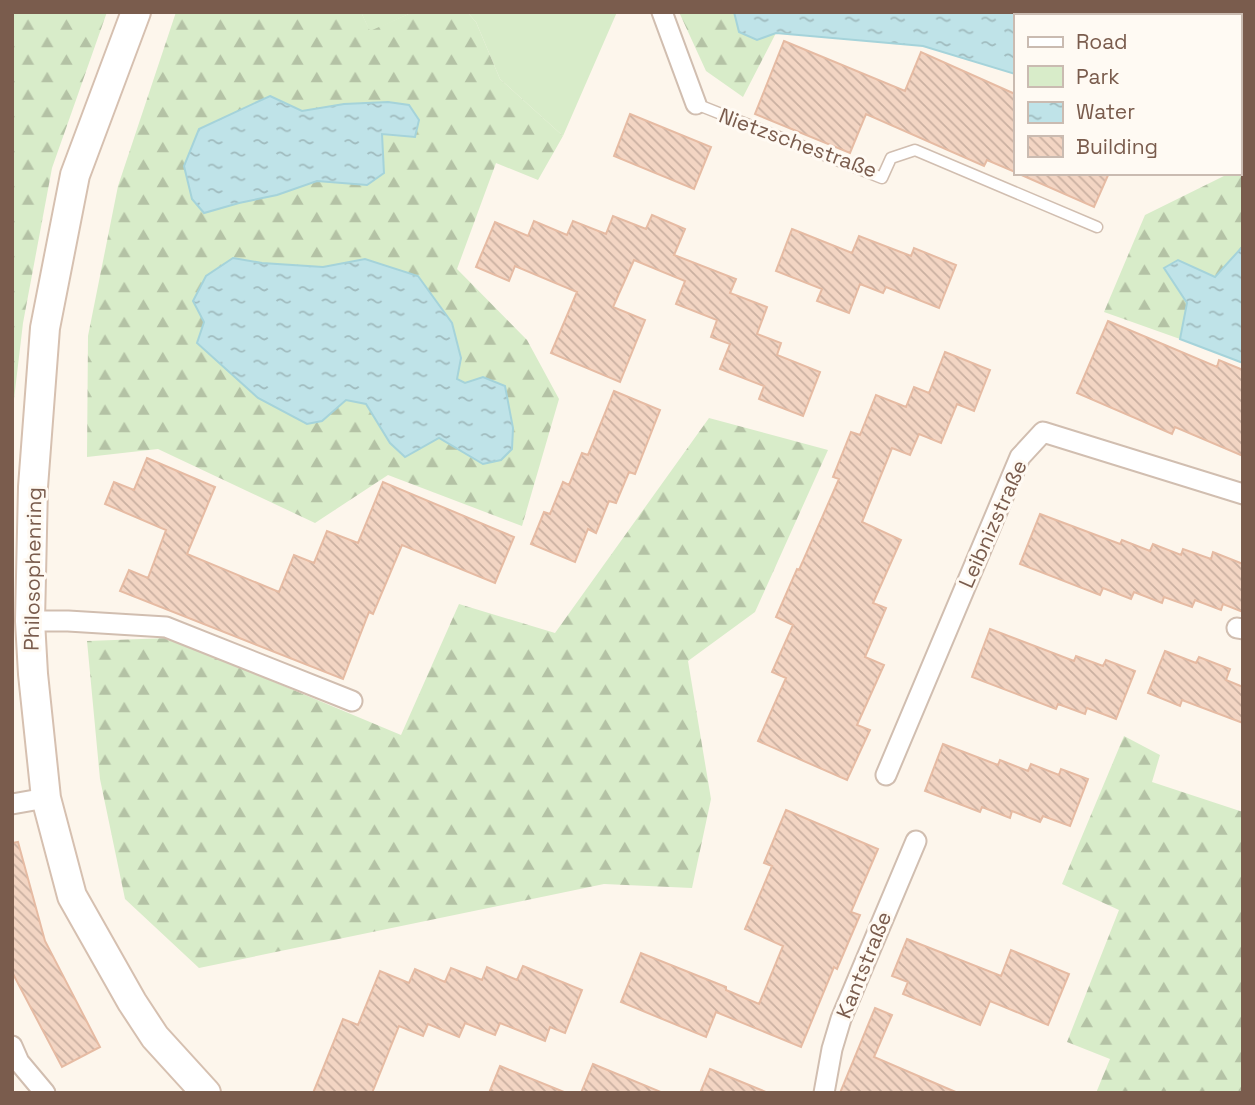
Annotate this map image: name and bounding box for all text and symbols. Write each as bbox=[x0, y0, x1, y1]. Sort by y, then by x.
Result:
legend bbox=[1014, 14, 1241, 175]
text: Road bbox=[1076, 28, 1128, 55]
text: Park bbox=[1076, 63, 1120, 90]
text: Water bbox=[1076, 98, 1135, 125]
street label: Nietzschestraße bbox=[715, 101, 881, 184]
text: Building bbox=[1076, 133, 1158, 160]
street label: Leibnizstraße bbox=[952, 456, 1033, 592]
street label: Philosophenring bbox=[18, 487, 47, 651]
street label: Kantstraße bbox=[830, 907, 897, 1022]

